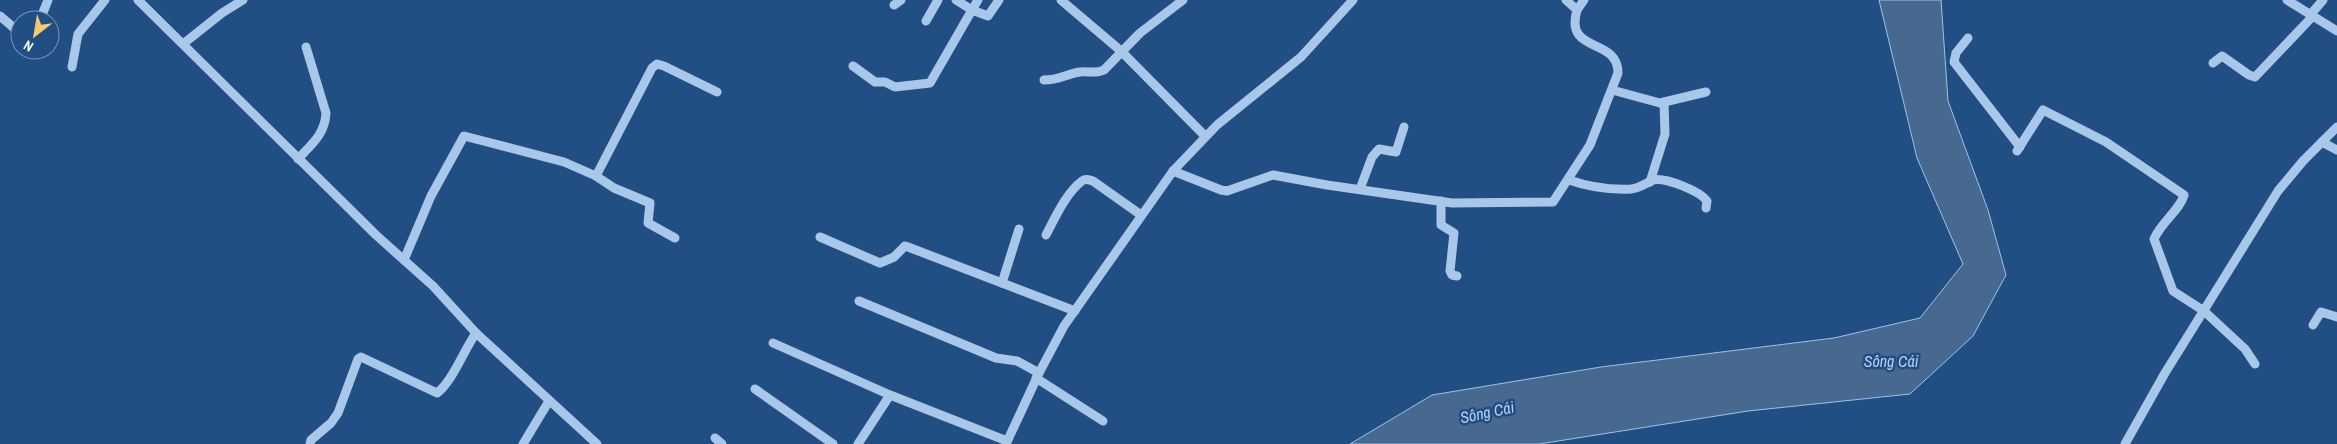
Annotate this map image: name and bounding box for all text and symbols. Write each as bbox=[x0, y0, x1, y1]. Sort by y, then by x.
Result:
north arrow bbox=[10, 10, 60, 60]
text: N bbox=[20, 36, 36, 56]
water label: Sông Cái bbox=[1864, 350, 1919, 372]
water label: Sông Cái bbox=[1458, 395, 1516, 428]

